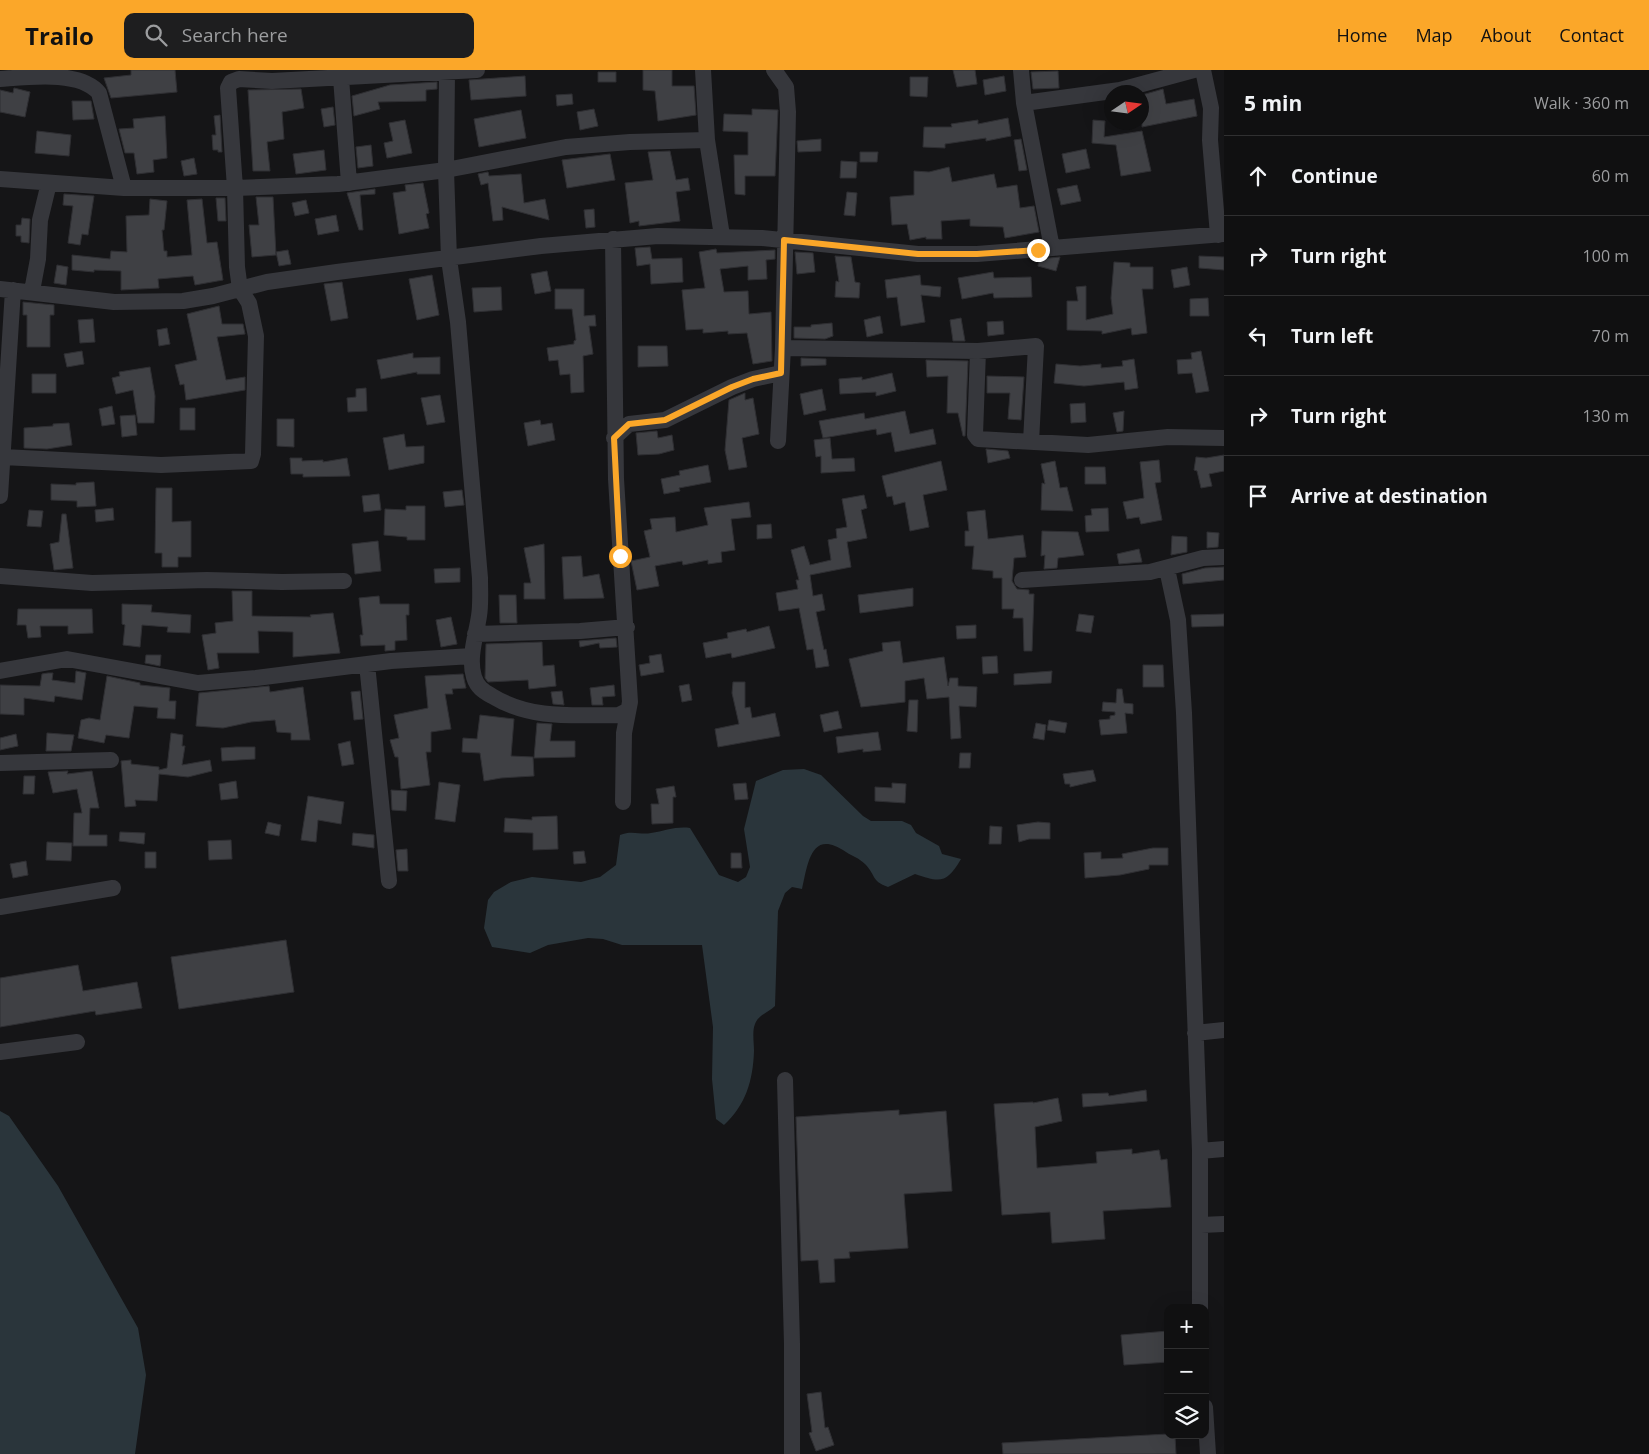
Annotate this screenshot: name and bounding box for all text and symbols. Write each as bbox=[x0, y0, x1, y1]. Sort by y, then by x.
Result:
search box bbox=[124, 13, 474, 58]
text: Trailo bbox=[25, 19, 94, 52]
icon: search bbox=[142, 21, 170, 49]
text: Search here bbox=[182, 22, 288, 48]
text: Home bbox=[1337, 23, 1387, 47]
text: Map bbox=[1415, 23, 1453, 47]
text: About bbox=[1481, 23, 1531, 47]
text: Contact bbox=[1559, 23, 1624, 47]
north arrow bbox=[1104, 85, 1149, 130]
text: 5 min bbox=[1244, 89, 1302, 117]
text: Walk · 360 m bbox=[1534, 92, 1629, 114]
icon: ahead bbox=[1244, 162, 1272, 190]
text: Continue bbox=[1291, 163, 1378, 189]
text: 60 m bbox=[1592, 165, 1629, 187]
route end bbox=[1027, 239, 1050, 262]
icon: right bbox=[1244, 242, 1272, 270]
text: Turn right bbox=[1291, 243, 1386, 269]
text: 100 m bbox=[1583, 245, 1629, 267]
icon: left bbox=[1244, 322, 1272, 350]
text: Turn left bbox=[1291, 323, 1373, 349]
text: 70 m bbox=[1592, 325, 1629, 347]
icon: right bbox=[1244, 402, 1272, 430]
text: Turn right bbox=[1291, 403, 1386, 429]
text: 130 m bbox=[1583, 405, 1629, 427]
icon: arrive bbox=[1244, 482, 1272, 510]
text: Arrive at destination bbox=[1291, 483, 1488, 509]
route start bbox=[609, 545, 632, 568]
map controls bbox=[1164, 1304, 1209, 1439]
button: + bbox=[1164, 1304, 1209, 1349]
button: − bbox=[1164, 1349, 1209, 1394]
button: layers bbox=[1164, 1394, 1209, 1439]

